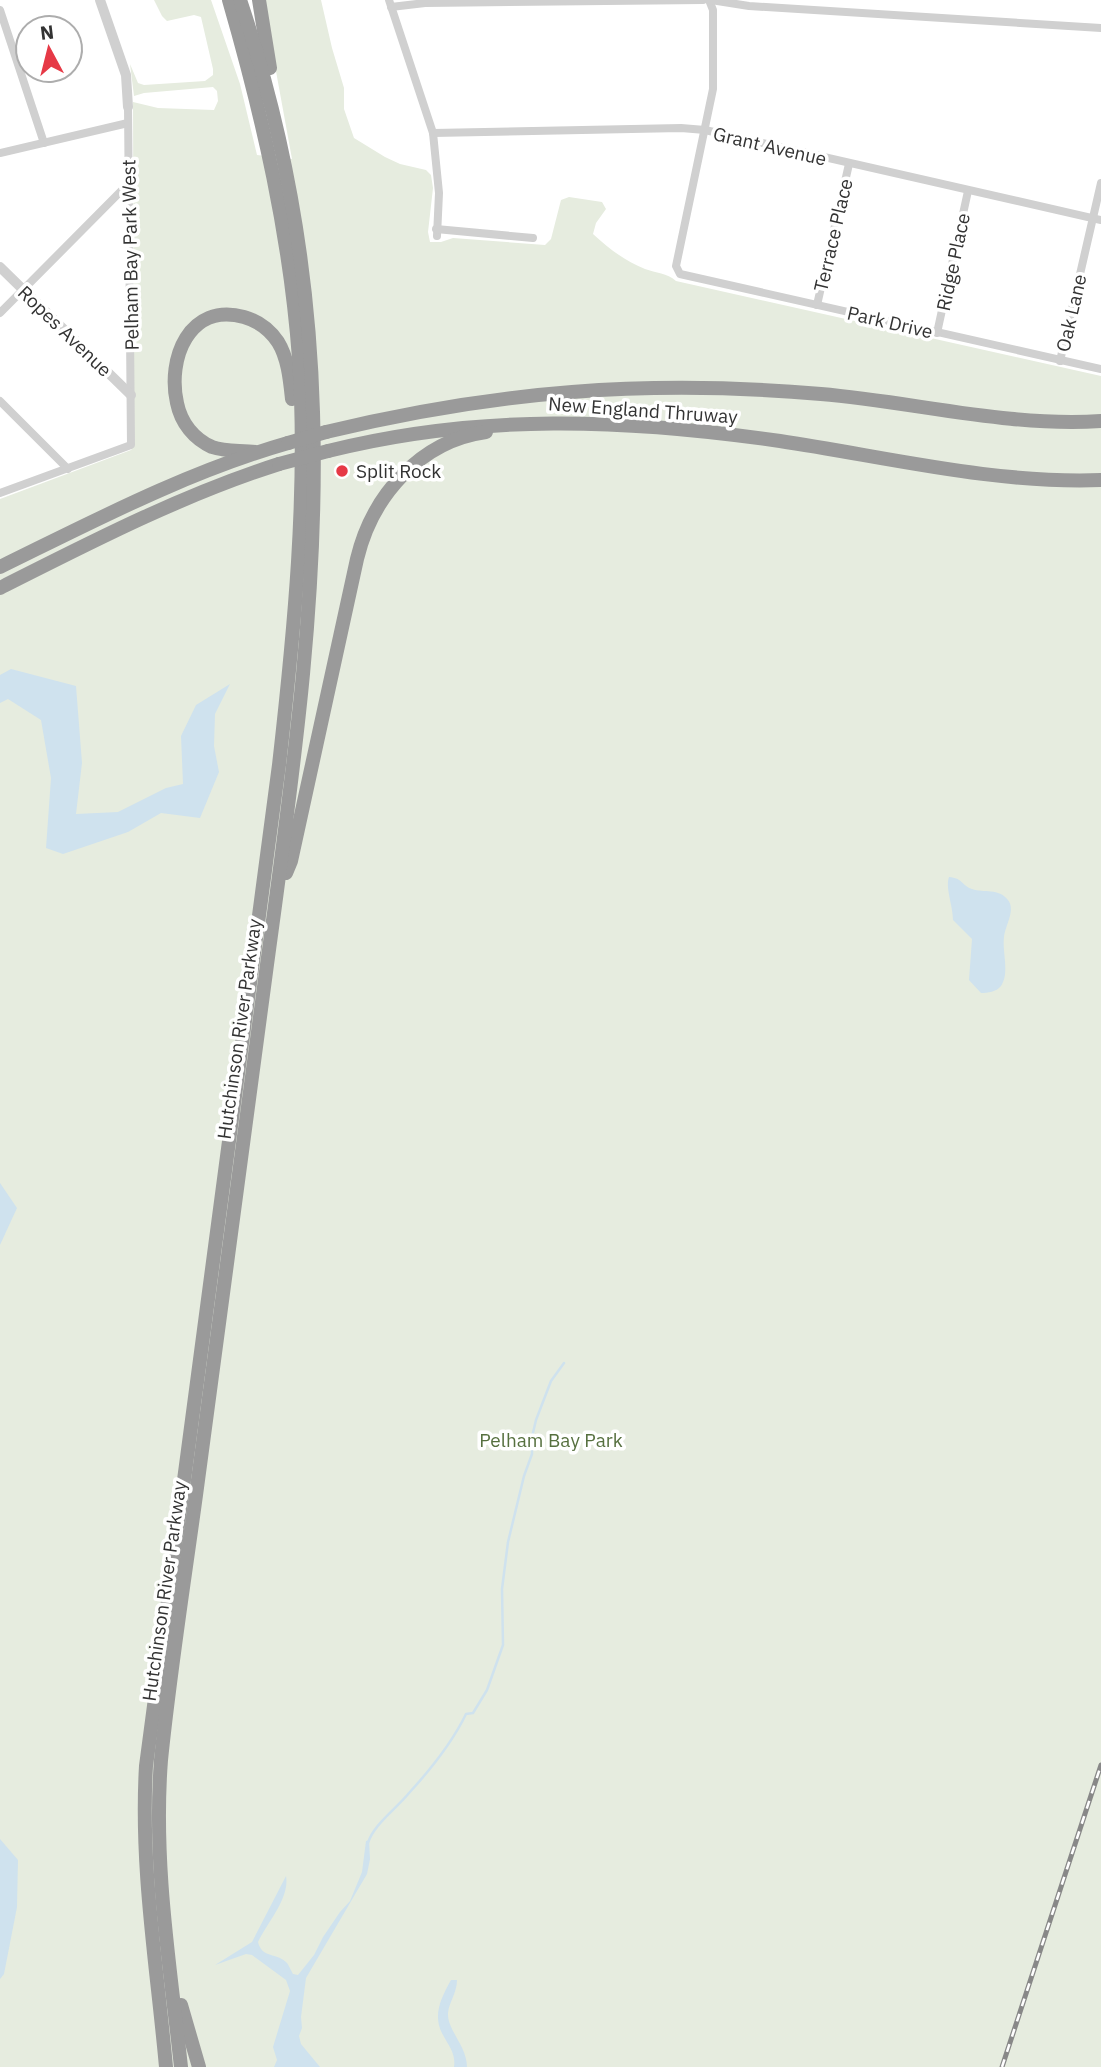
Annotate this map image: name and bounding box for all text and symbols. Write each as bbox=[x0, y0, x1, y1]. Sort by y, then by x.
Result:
north arrow bbox=[14, 14, 84, 84]
text: N bbox=[39, 19, 55, 45]
street label: Grant Avenue bbox=[711, 121, 829, 171]
street label: Pelham Bay Park West bbox=[116, 159, 144, 351]
street label: Terrace Place bbox=[808, 176, 858, 294]
street label: Ridge Place bbox=[931, 211, 975, 313]
street label: Oak Lane bbox=[1050, 272, 1092, 354]
street label: Ropes Avenue bbox=[13, 280, 117, 382]
street label: Park Drive bbox=[845, 301, 935, 343]
street label: New England Thruway bbox=[548, 391, 739, 429]
place label: Split Rock bbox=[356, 459, 441, 483]
marker: Split Rock bbox=[334, 463, 350, 479]
street label: Hutchinson River Parkway bbox=[212, 917, 266, 1141]
park label: Pelham Bay Park bbox=[479, 1428, 623, 1452]
street label: Hutchinson River Parkway bbox=[137, 1479, 191, 1703]

